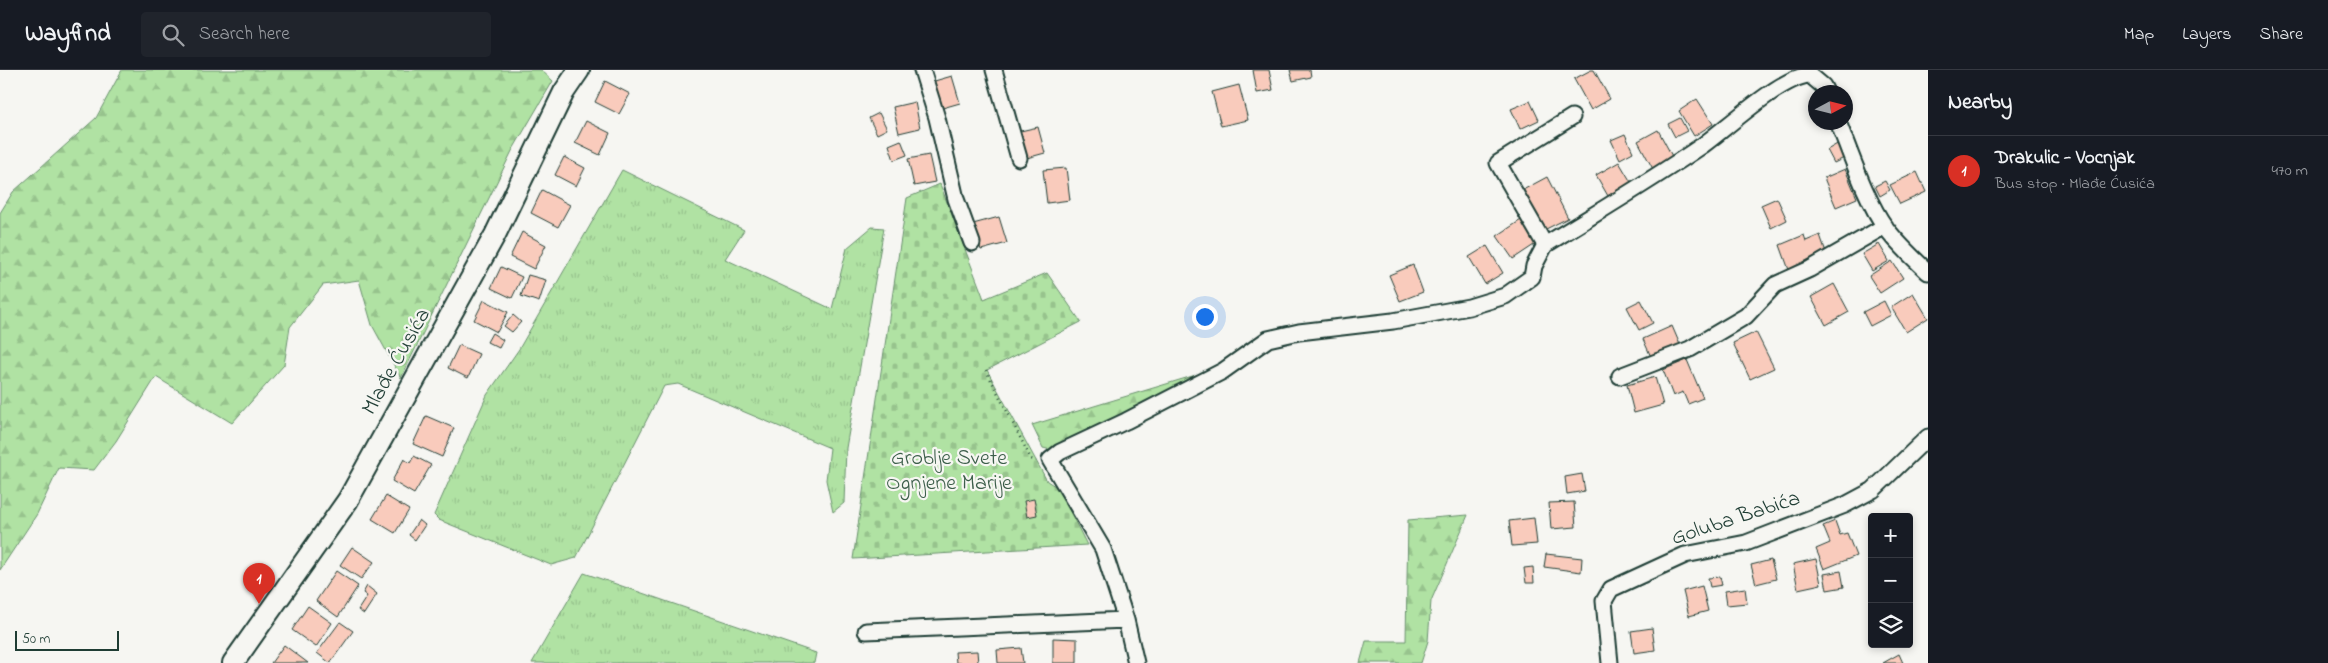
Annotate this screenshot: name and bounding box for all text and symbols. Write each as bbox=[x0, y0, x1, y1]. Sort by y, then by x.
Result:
search box bbox=[141, 12, 491, 57]
text: Wayfind bbox=[25, 17, 111, 52]
icon: search bbox=[159, 21, 187, 49]
text: Search here bbox=[199, 21, 290, 48]
text: Map bbox=[2124, 22, 2154, 48]
text: Layers bbox=[2182, 22, 2232, 48]
text: Share bbox=[2260, 22, 2303, 48]
north arrow bbox=[1808, 85, 1853, 130]
text: Nearby bbox=[1948, 88, 2012, 118]
text: Drakulic - Vocnjak bbox=[1995, 145, 2135, 172]
text: 1 bbox=[1961, 159, 1967, 183]
text: 470 m bbox=[2271, 159, 2308, 183]
text: Bus stop · Mlađe Ćusića bbox=[1995, 172, 2155, 196]
street label: Mlađe Ćusića bbox=[354, 303, 440, 421]
your location bbox=[1192, 304, 1218, 330]
park label: Groblje Svete Ognjene Marije bbox=[886, 443, 1012, 501]
street label: Goluba Babića bbox=[1667, 483, 1805, 555]
map controls bbox=[1868, 513, 1913, 648]
button: + bbox=[1868, 513, 1913, 558]
button: − bbox=[1868, 558, 1913, 603]
pin: 1 bbox=[243, 563, 275, 604]
button: layers bbox=[1868, 603, 1913, 648]
scale bar bbox=[15, 628, 119, 651]
text: 50 m bbox=[22, 629, 50, 650]

